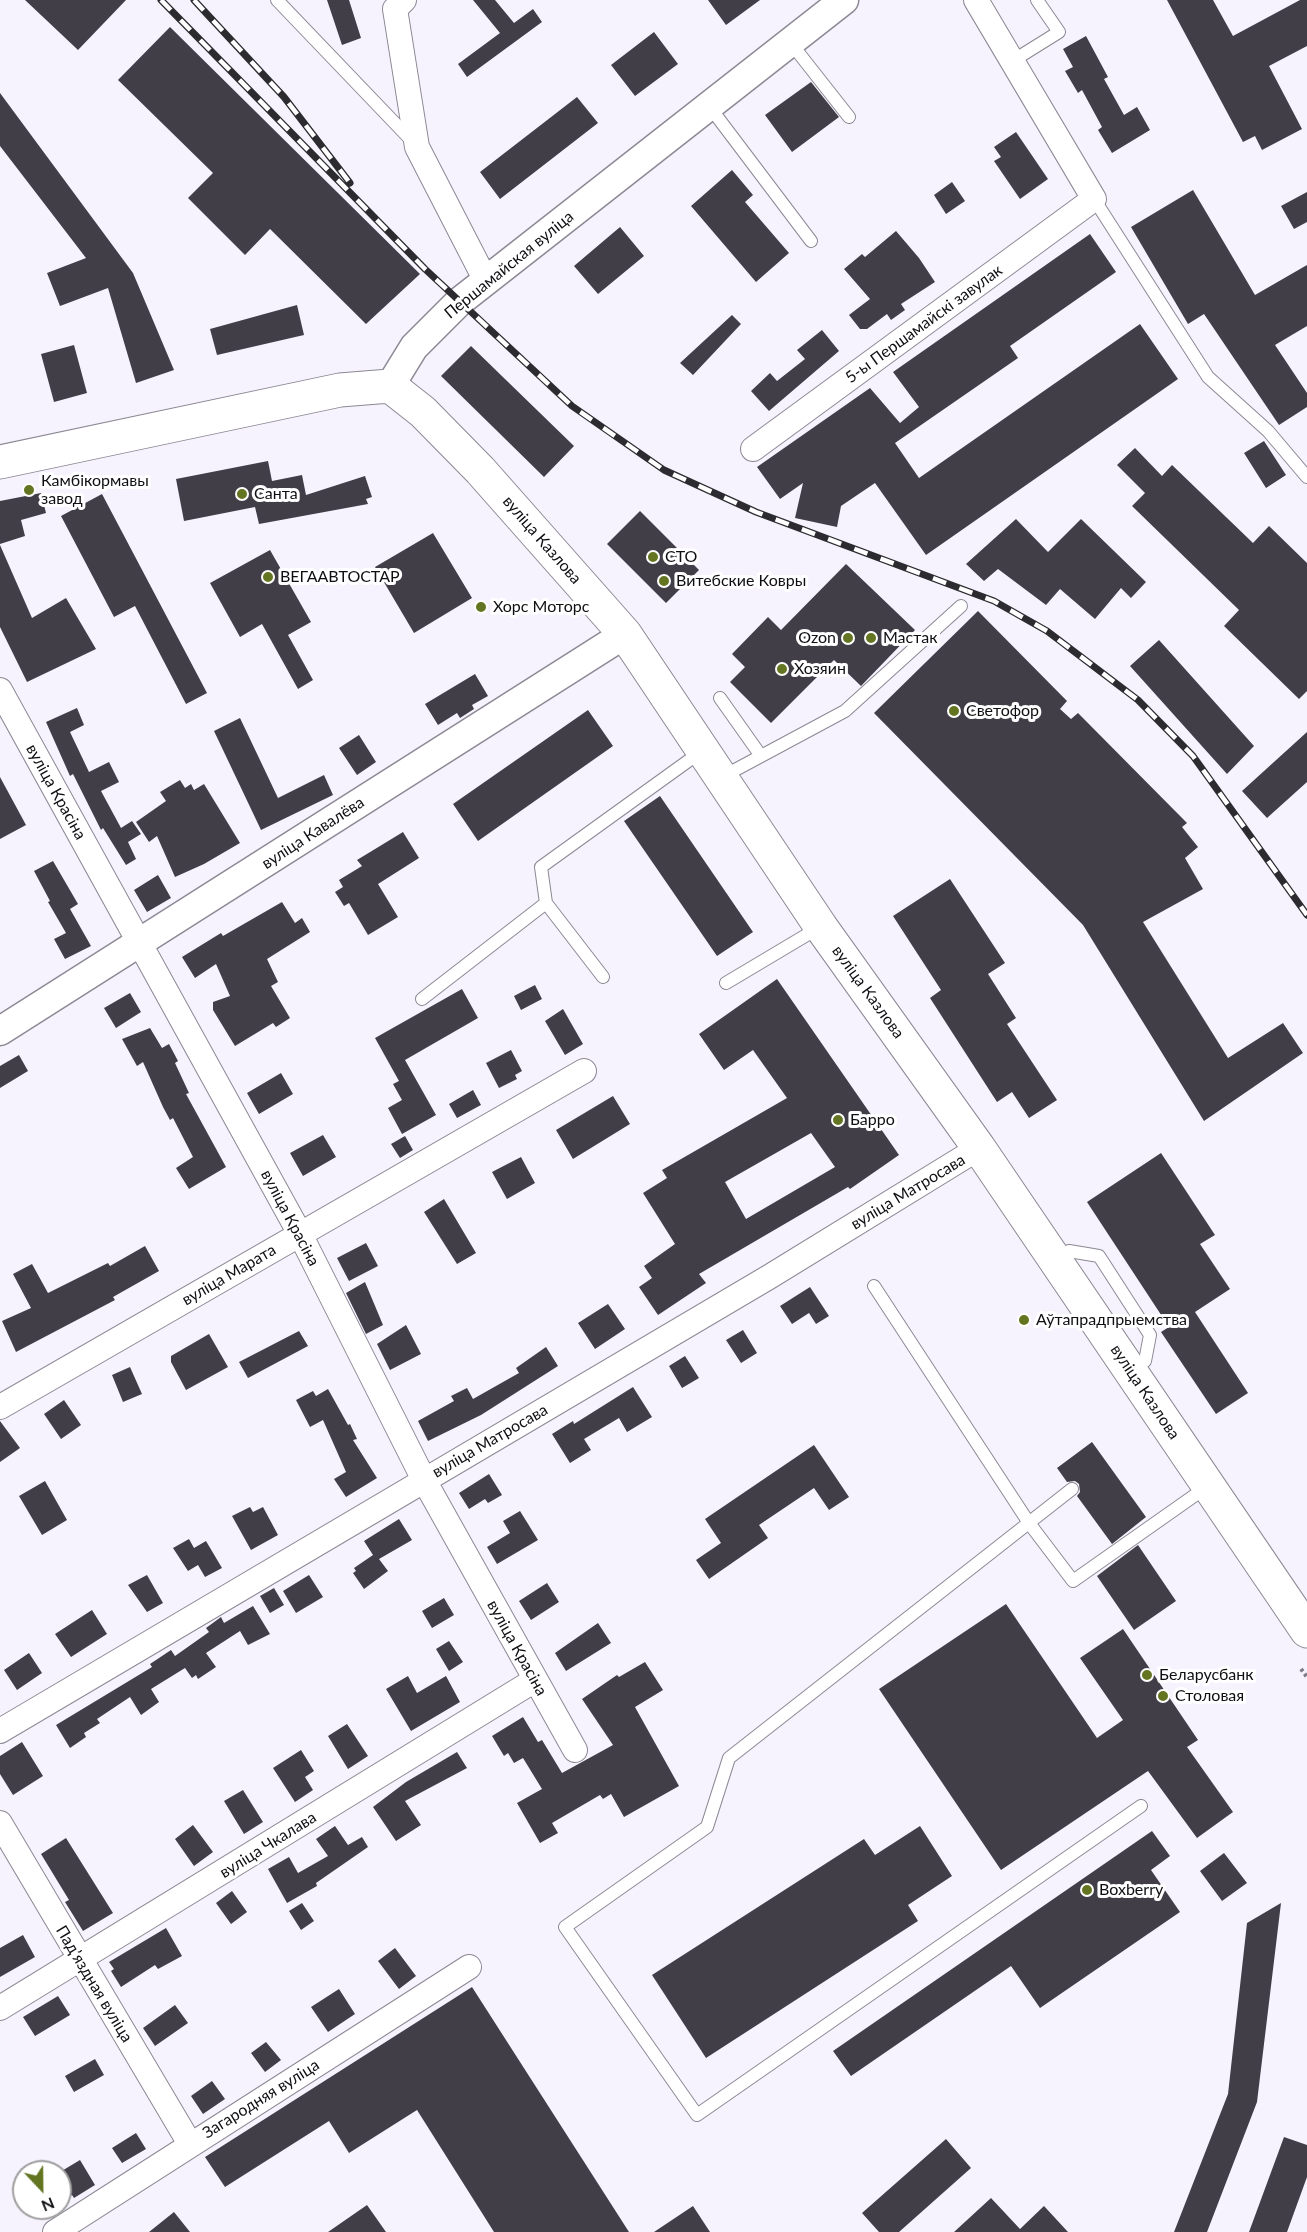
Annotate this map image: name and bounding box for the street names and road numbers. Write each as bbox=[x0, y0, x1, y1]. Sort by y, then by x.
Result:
street label: Першамайская вуліца bbox=[441, 207, 577, 323]
street label: 5-ы Першамайскі завулак bbox=[842, 261, 1006, 387]
street label: вуліца Казлова bbox=[499, 492, 585, 588]
street label: вуліца Красіна bbox=[22, 741, 90, 843]
street label: вуліца Кавалёва bbox=[258, 793, 368, 873]
street label: вуліца Казлова bbox=[828, 942, 908, 1042]
street label: вуліца Матросава bbox=[847, 1150, 969, 1234]
street label: вуліца Красіна bbox=[257, 1167, 323, 1269]
street label: вуліца Марата bbox=[179, 1240, 279, 1310]
street label: вуліца Казлова bbox=[1106, 1341, 1184, 1443]
street label: вуліца Матросава bbox=[429, 1400, 551, 1482]
street label: вуліца Красіна bbox=[483, 1597, 551, 1699]
street label: вуліца Чкалава bbox=[216, 1808, 320, 1882]
street label: Падʼяздная вуліца bbox=[52, 1922, 136, 2046]
street label: Загародняя вуліца bbox=[199, 2055, 323, 2143]

